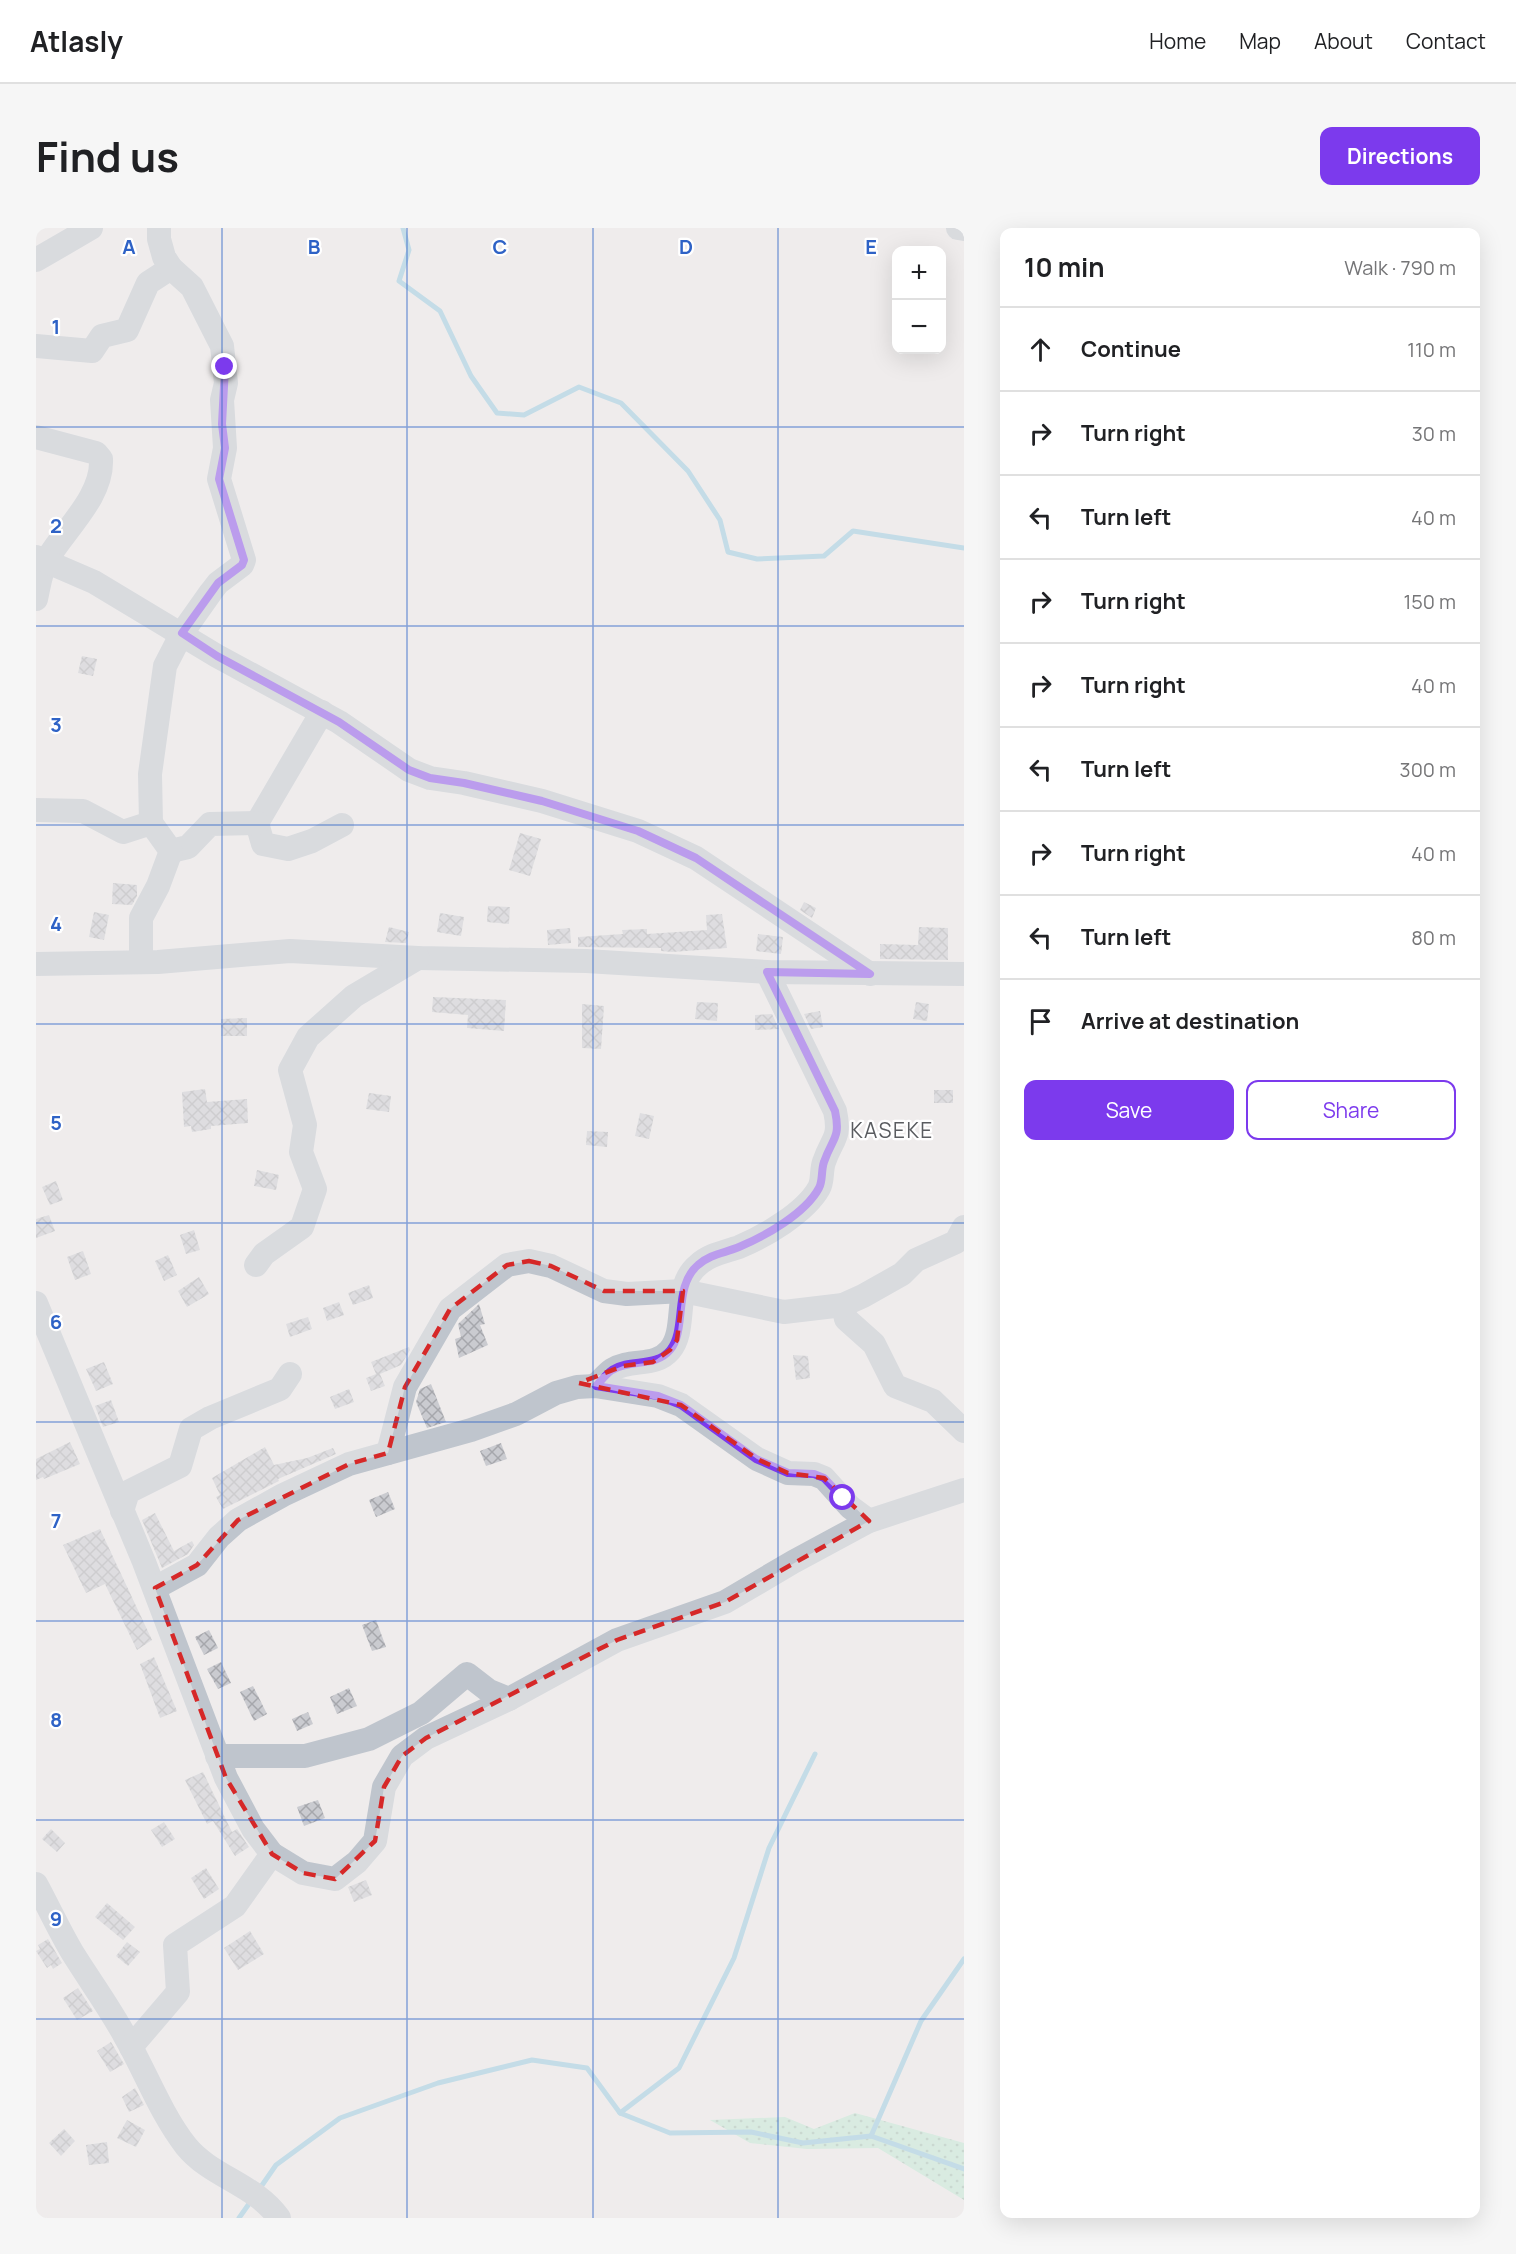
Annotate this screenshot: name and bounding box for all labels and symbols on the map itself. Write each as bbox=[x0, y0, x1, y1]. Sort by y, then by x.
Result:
text: A bbox=[122, 233, 136, 260]
text: B bbox=[308, 233, 321, 260]
text: C bbox=[493, 233, 507, 260]
text: D bbox=[679, 233, 693, 260]
text: E bbox=[865, 233, 877, 260]
text: 1 bbox=[52, 313, 60, 340]
route end bbox=[211, 353, 237, 379]
text: 2 bbox=[50, 512, 62, 539]
text: 3 bbox=[50, 711, 62, 738]
text: 4 bbox=[50, 910, 62, 937]
text: 5 bbox=[50, 1109, 62, 1136]
district label: KASEKE bbox=[850, 1116, 934, 1144]
text: 6 bbox=[50, 1308, 62, 1335]
route start bbox=[829, 1484, 855, 1510]
text: 7 bbox=[51, 1507, 61, 1534]
text: 8 bbox=[50, 1706, 62, 1733]
text: 9 bbox=[50, 1905, 62, 1932]

